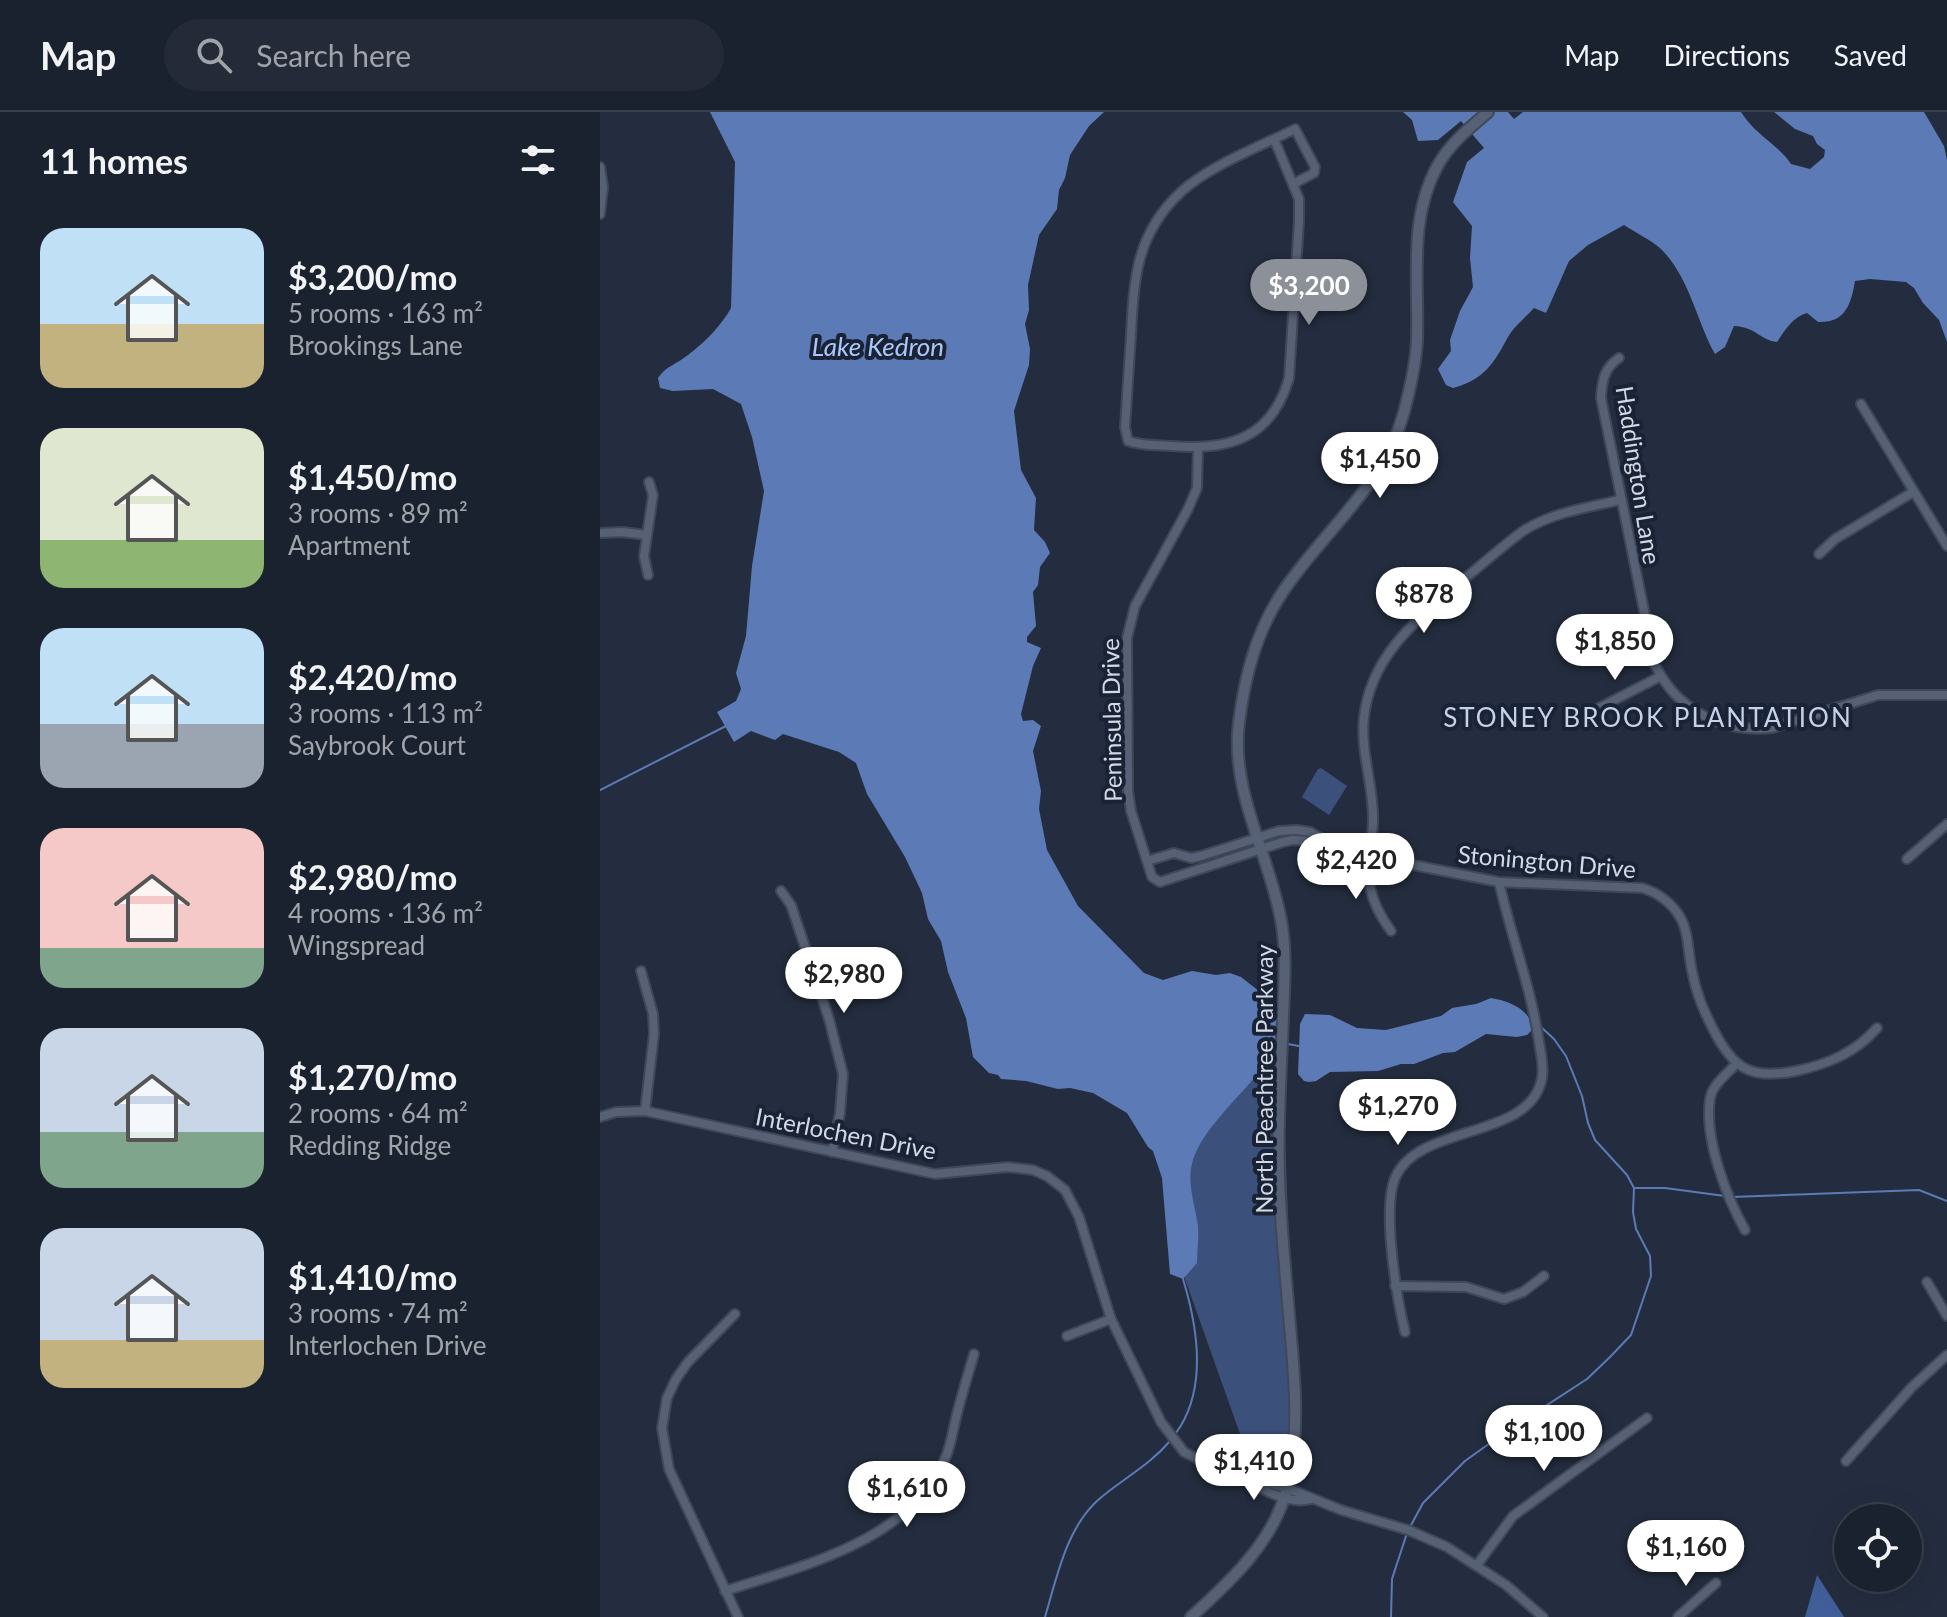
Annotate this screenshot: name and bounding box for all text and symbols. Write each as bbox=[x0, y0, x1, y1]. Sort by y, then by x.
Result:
search box bbox=[164, 19, 724, 91]
text: Map bbox=[40, 32, 116, 78]
icon: search bbox=[192, 33, 236, 77]
text: Search here bbox=[256, 37, 411, 73]
text: Map bbox=[1564, 38, 1619, 72]
text: Directions bbox=[1663, 38, 1790, 72]
text: Saved bbox=[1834, 38, 1907, 72]
icon: filters bbox=[516, 138, 560, 182]
text: 11 homes bbox=[40, 140, 188, 181]
text: $3,200/mo bbox=[288, 256, 457, 297]
pin: $3,200 bbox=[1244, 259, 1374, 327]
icon: home bbox=[104, 260, 200, 356]
text: $3,200 bbox=[1268, 269, 1350, 301]
text: 5 rooms · 163 m² bbox=[288, 297, 483, 329]
text: Brookings Lane bbox=[288, 329, 463, 361]
water label: Lake Kedron bbox=[812, 330, 944, 362]
street label: Haddington Lane bbox=[1611, 384, 1667, 566]
pin: $1,450 bbox=[1315, 432, 1445, 500]
text: $1,450 bbox=[1339, 442, 1421, 474]
text: $1,450/mo bbox=[288, 456, 457, 497]
icon: home bbox=[104, 460, 200, 556]
text: 3 rooms · 89 m² bbox=[288, 497, 468, 529]
text: Apartment bbox=[288, 529, 411, 561]
pin: $878 bbox=[1377, 567, 1471, 635]
text: $878 bbox=[1394, 577, 1454, 609]
pin: $1,850 bbox=[1550, 614, 1680, 682]
text: $1,850 bbox=[1574, 624, 1656, 656]
street label: Peninsula Drive bbox=[1095, 638, 1127, 802]
text: $2,420/mo bbox=[288, 656, 457, 697]
icon: home bbox=[104, 660, 200, 756]
text: 3 rooms · 113 m² bbox=[288, 697, 483, 729]
district label: STONEY BROOK PLANTATION bbox=[1443, 701, 1853, 733]
text: Saybrook Court bbox=[288, 729, 466, 761]
pin: $2,420 bbox=[1291, 833, 1421, 901]
street label: Stonington Drive bbox=[1457, 839, 1637, 883]
text: $2,420 bbox=[1315, 843, 1397, 875]
text: $2,980/mo bbox=[288, 856, 457, 897]
icon: home bbox=[104, 860, 200, 956]
text: 4 rooms · 136 m² bbox=[288, 897, 483, 929]
text: Wingspread bbox=[288, 929, 425, 961]
street label: North Peachtree Parkway bbox=[1249, 944, 1278, 1214]
pin: $2,980 bbox=[779, 947, 909, 1015]
text: $2,980 bbox=[803, 957, 885, 989]
text: $1,270/mo bbox=[288, 1056, 457, 1097]
icon: home bbox=[104, 1060, 200, 1156]
pin: $1,270 bbox=[1333, 1079, 1463, 1147]
text: $1,270 bbox=[1357, 1089, 1439, 1121]
text: 2 rooms · 64 m² bbox=[288, 1097, 468, 1129]
street label: Interlochen Drive bbox=[753, 1101, 939, 1165]
text: Redding Ridge bbox=[288, 1129, 451, 1161]
text: $1,410/mo bbox=[288, 1256, 457, 1297]
icon: home bbox=[104, 1260, 200, 1356]
text: 3 rooms · 74 m² bbox=[288, 1297, 468, 1329]
text: Interlochen Drive bbox=[288, 1329, 487, 1361]
pin: $1,100 bbox=[1479, 1405, 1609, 1473]
text: $1,100 bbox=[1503, 1415, 1585, 1447]
pin: $1,410 bbox=[1189, 1434, 1319, 1502]
text: $1,410 bbox=[1213, 1444, 1295, 1476]
pin: $1,610 bbox=[842, 1461, 972, 1529]
text: $1,610 bbox=[866, 1471, 948, 1503]
map controls bbox=[1834, 1504, 1922, 1592]
button: locate bbox=[1834, 1504, 1922, 1592]
pin: $1,160 bbox=[1621, 1520, 1751, 1588]
text: $1,160 bbox=[1645, 1530, 1727, 1562]

